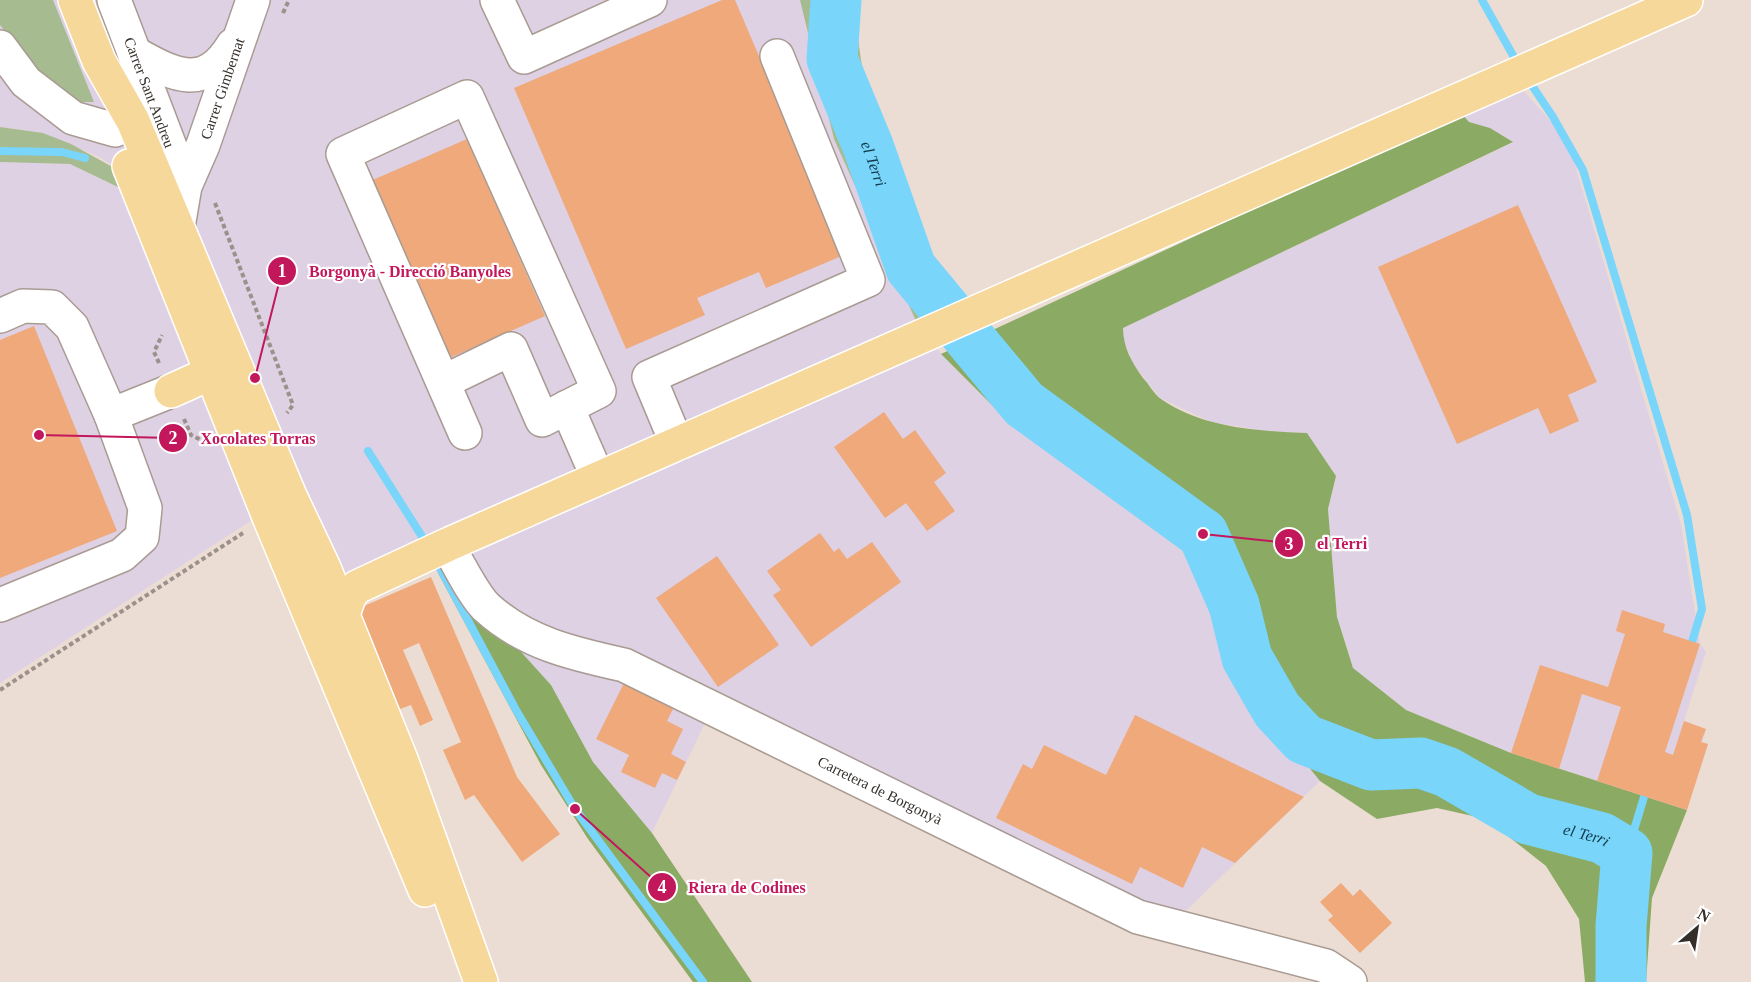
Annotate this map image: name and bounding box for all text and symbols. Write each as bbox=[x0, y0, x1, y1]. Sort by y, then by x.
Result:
street label: Carrer Sant Andreu bbox=[121, 35, 178, 150]
street label: Carrer Gimbernat bbox=[198, 35, 248, 141]
water label: el Terri bbox=[858, 139, 890, 189]
callout: Borgonyà - Direcció Banyoles bbox=[267, 254, 523, 288]
text: 1 bbox=[278, 261, 287, 281]
text: Borgonyà - Direcció Banyoles bbox=[309, 263, 511, 281]
callout: Xocolates Torras bbox=[158, 421, 327, 455]
text: 2 bbox=[169, 428, 178, 448]
text: Xocolates Torras bbox=[200, 430, 316, 447]
callout: el Terri bbox=[1274, 526, 1379, 560]
text: 3 bbox=[1285, 534, 1294, 554]
text: el Terri bbox=[1317, 535, 1368, 552]
street label: Carretera de Borgonyà bbox=[815, 753, 945, 828]
water label: el Terri bbox=[1562, 820, 1613, 850]
callout: Riera de Codines bbox=[647, 870, 818, 904]
text: 4 bbox=[658, 877, 667, 897]
text: Riera de Codines bbox=[688, 879, 806, 896]
north arrow bbox=[1667, 898, 1727, 958]
text: N bbox=[1695, 905, 1714, 926]

